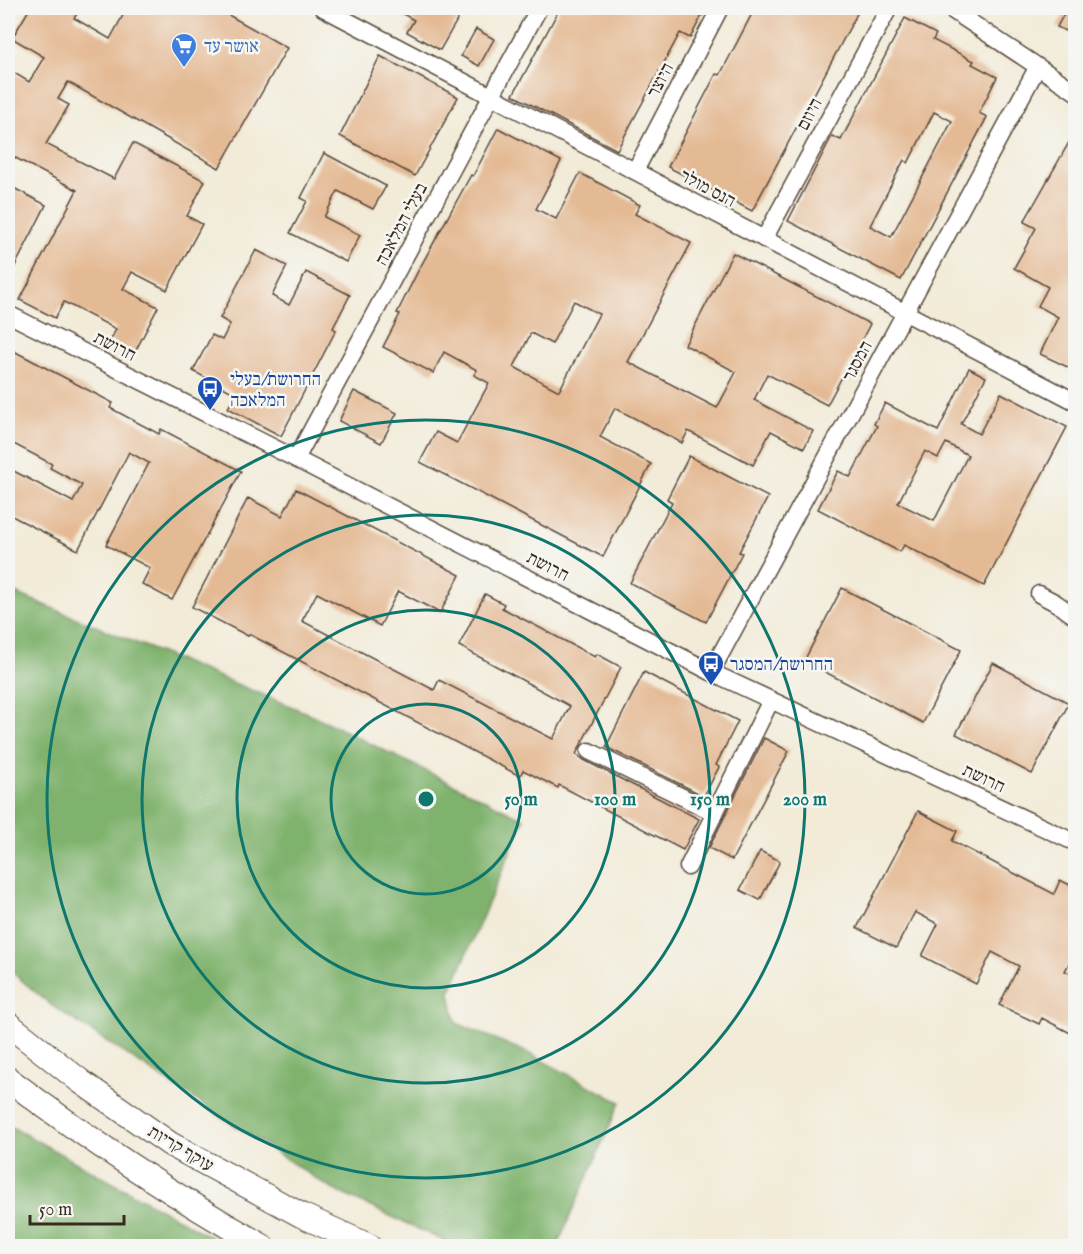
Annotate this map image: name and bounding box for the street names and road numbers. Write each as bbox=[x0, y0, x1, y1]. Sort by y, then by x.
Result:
street label: היוצר bbox=[643, 59, 680, 102]
street label: היוזם bbox=[792, 95, 828, 135]
street label: הנס מולר bbox=[675, 165, 739, 214]
street label: בעלי המלאכה bbox=[371, 179, 434, 270]
street label: חרושת bbox=[89, 327, 139, 368]
street label: המסגר bbox=[838, 337, 879, 386]
street label: חרושת bbox=[522, 547, 572, 588]
street label: חרושת bbox=[958, 760, 1008, 799]
street label: עוקף קריות bbox=[143, 1121, 217, 1178]

